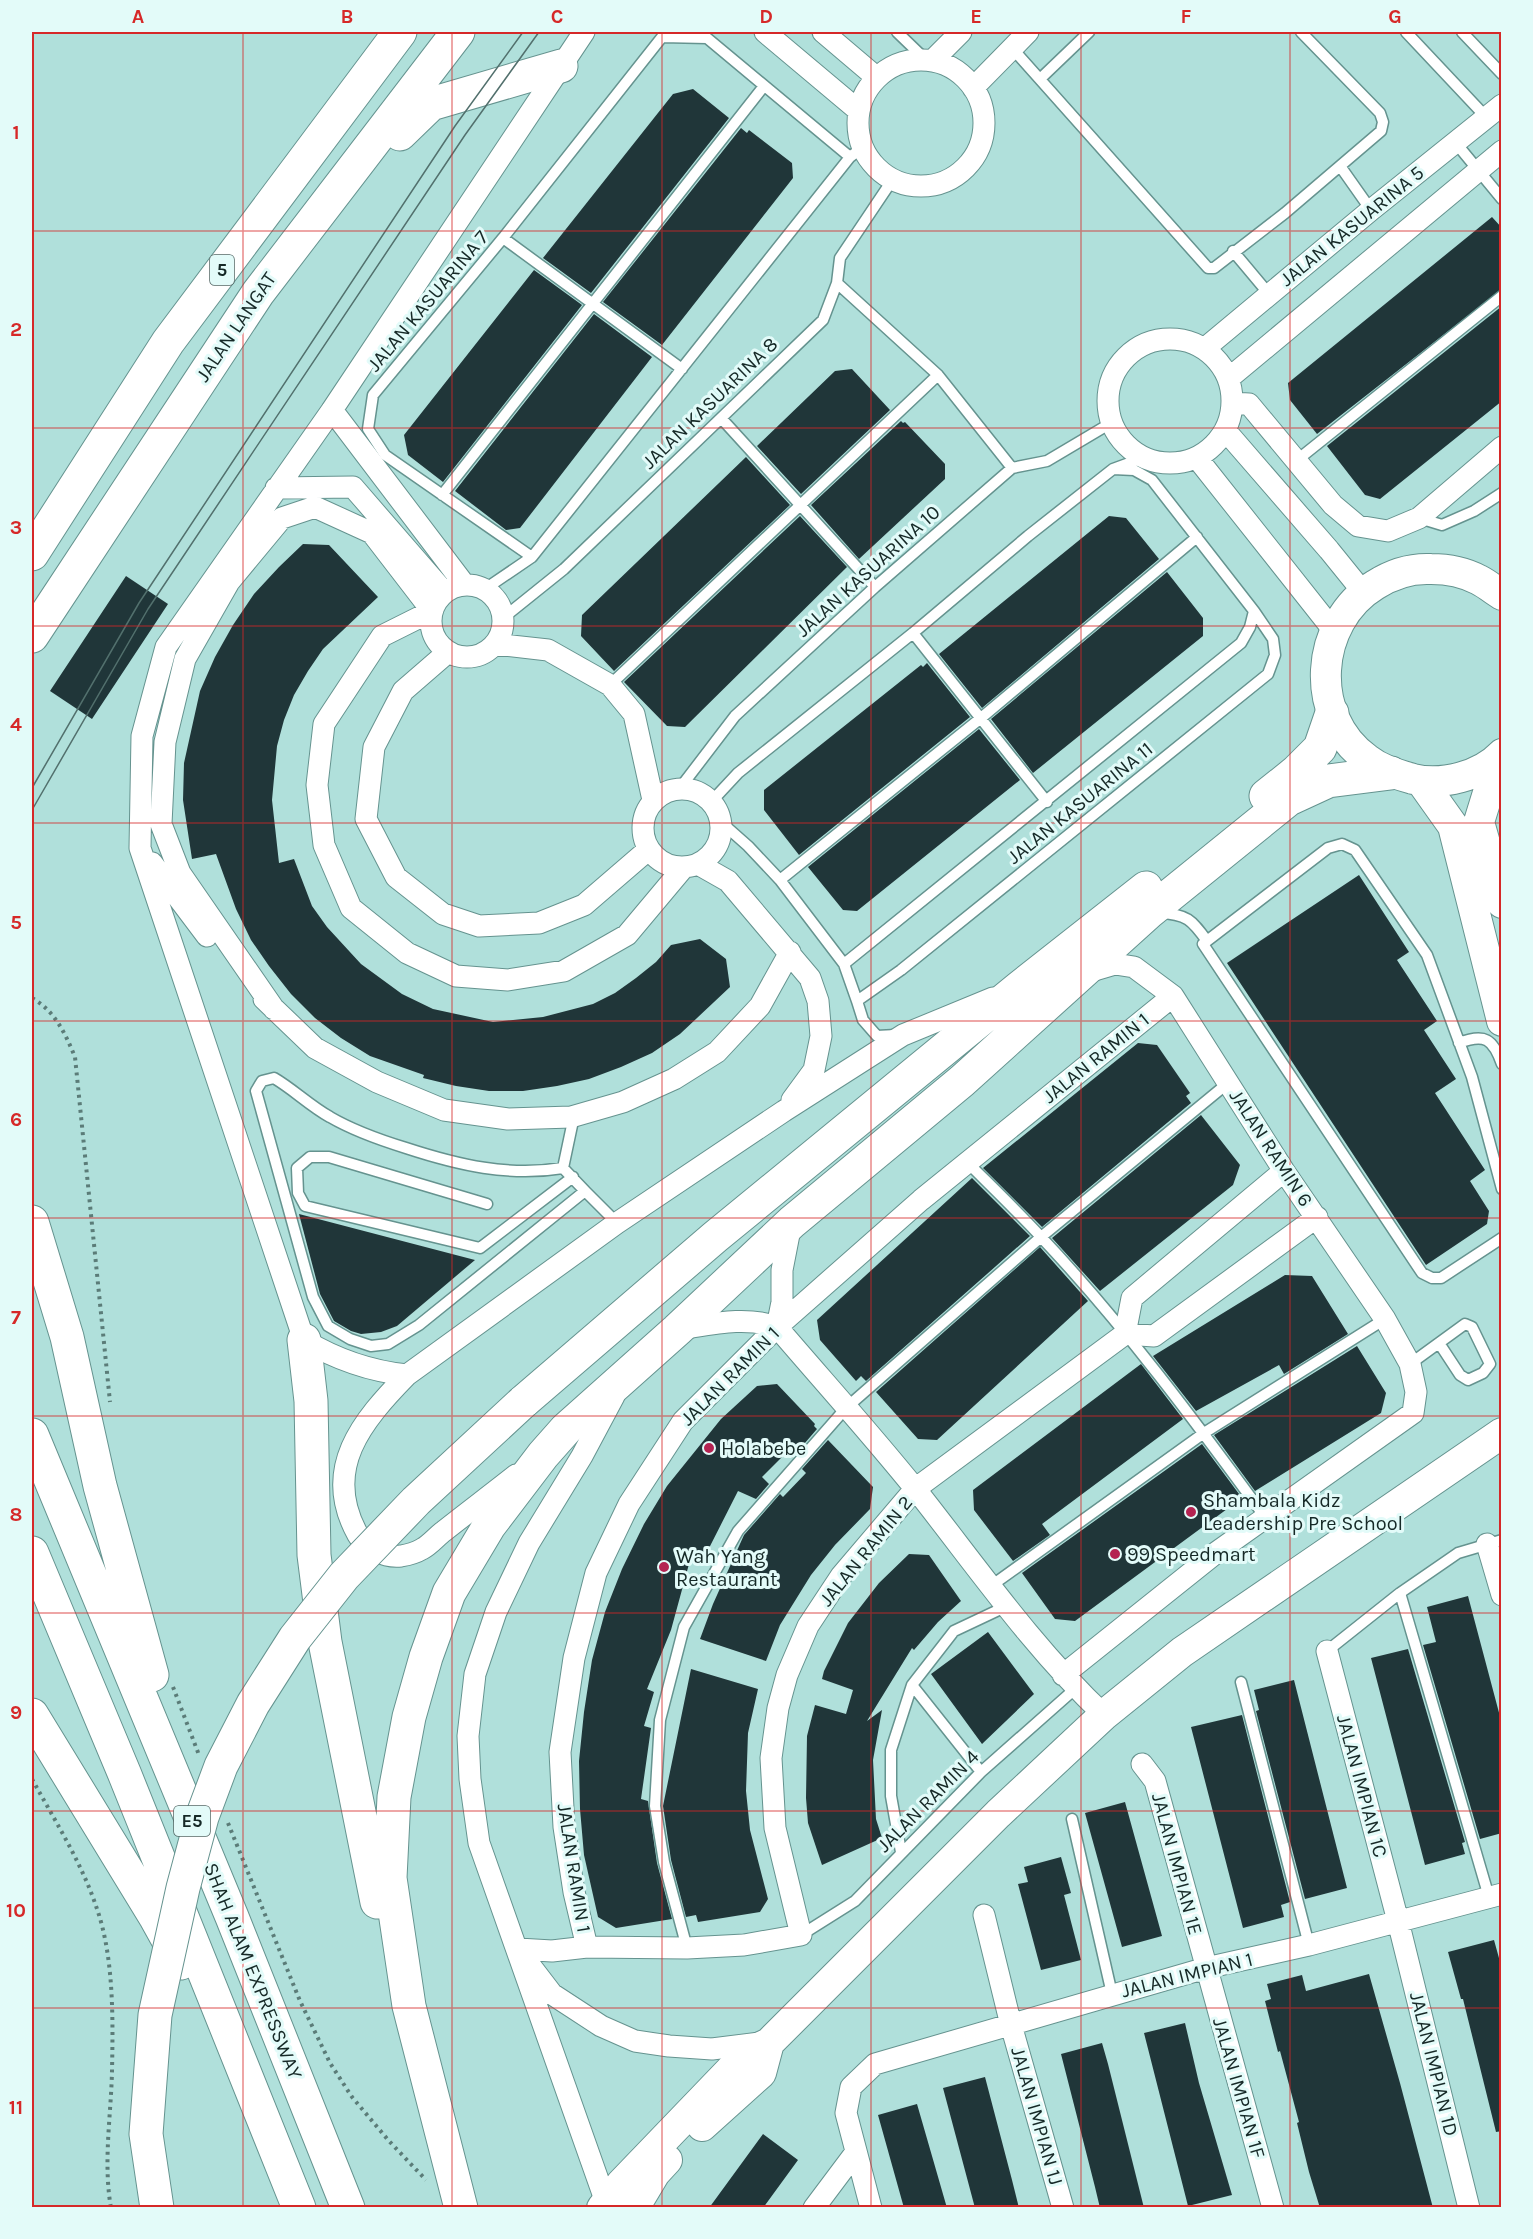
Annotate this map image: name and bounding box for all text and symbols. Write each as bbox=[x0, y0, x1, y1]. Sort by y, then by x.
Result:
text: A bbox=[132, 5, 145, 28]
text: B bbox=[341, 5, 353, 28]
text: C bbox=[551, 5, 563, 28]
text: D bbox=[759, 5, 773, 28]
text: E bbox=[970, 5, 982, 28]
text: F bbox=[1181, 5, 1192, 28]
text: G bbox=[1388, 5, 1402, 28]
text: 1 bbox=[12, 121, 20, 144]
street label: JALAN KASUARINA 5 bbox=[1276, 161, 1428, 291]
street label: JALAN KASUARINA 7 bbox=[363, 226, 494, 376]
road number: 5 bbox=[210, 255, 234, 285]
street label: JALAN LANGAT bbox=[191, 268, 281, 386]
text: 2 bbox=[10, 318, 22, 341]
street label: JALAN KASUARINA 8 bbox=[638, 332, 782, 474]
street label: JALAN KASUARINA 10 bbox=[791, 500, 945, 642]
text: 3 bbox=[10, 516, 22, 539]
text: 4 bbox=[10, 713, 22, 736]
street label: JALAN KASUARINA 11 bbox=[1003, 737, 1157, 869]
text: 5 bbox=[10, 911, 22, 934]
street label: JALAN RAMIN 1 bbox=[1038, 1008, 1154, 1108]
street label: JALAN RAMIN 6 bbox=[1225, 1085, 1317, 1211]
text: 6 bbox=[10, 1108, 22, 1131]
text: 7 bbox=[11, 1306, 21, 1329]
street label: JALAN RAMIN 1 bbox=[676, 1322, 784, 1430]
place label: Holabebe bbox=[721, 1437, 806, 1460]
marker: Holabebe bbox=[702, 1441, 716, 1455]
place label: Shambala Kidz Leadership Pre School bbox=[1203, 1489, 1403, 1535]
street label: JALAN RAMIN 2 bbox=[815, 1491, 917, 1611]
text: 8 bbox=[10, 1503, 22, 1526]
marker: Shambala Kidz Leadership Pre School bbox=[1184, 1505, 1198, 1519]
place label: 99 Speedmart bbox=[1127, 1543, 1256, 1566]
place label: Wah Yang Restaurant bbox=[676, 1545, 778, 1591]
marker: 99 Speedmart bbox=[1108, 1547, 1122, 1561]
marker: Wah Yang Restaurant bbox=[657, 1560, 671, 1574]
text: 9 bbox=[10, 1701, 22, 1724]
street label: JALAN IMPIAN 1C bbox=[1332, 1712, 1392, 1860]
street label: JALAN RAMIN 4 bbox=[872, 1745, 984, 1857]
street label: JALAN IMPIAN 1E bbox=[1147, 1791, 1207, 1937]
street label: JALAN RAMIN 1 bbox=[552, 1802, 596, 1934]
road number: E5 bbox=[174, 1806, 210, 1836]
street label: SHAH ALAM EXPRESSWAY bbox=[199, 1860, 307, 2082]
text: 10 bbox=[6, 1899, 26, 1922]
street label: JALAN IMPIAN 1 bbox=[1119, 1948, 1255, 2002]
street label: JALAN IMPIAN 1D bbox=[1405, 1990, 1463, 2138]
street label: JALAN IMPIAN 1F bbox=[1208, 2015, 1270, 2161]
street label: JALAN IMPIAN 1J bbox=[1006, 2044, 1068, 2188]
text: 11 bbox=[9, 2096, 23, 2119]

